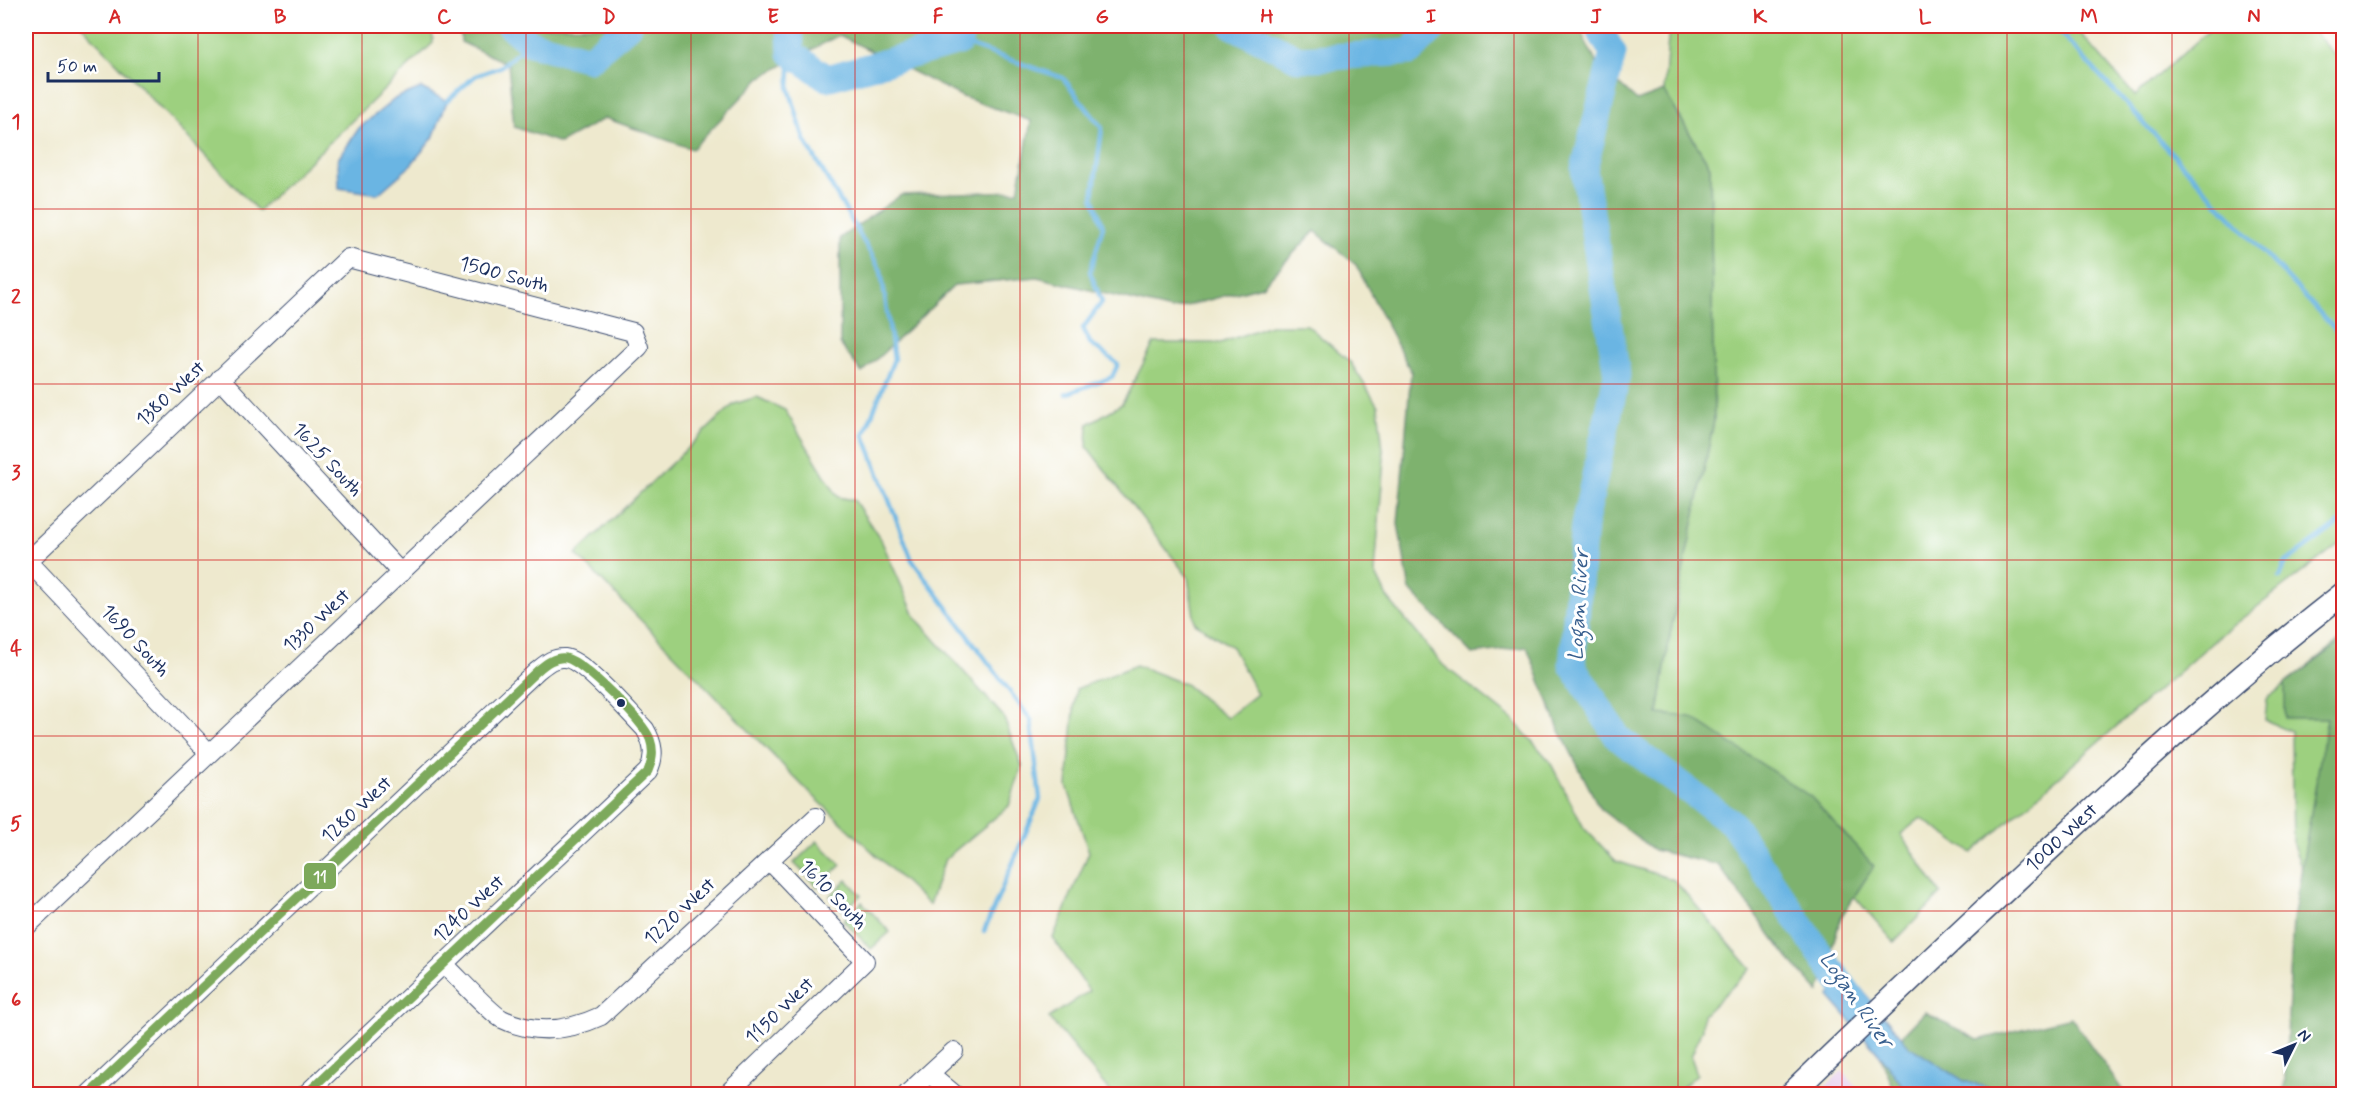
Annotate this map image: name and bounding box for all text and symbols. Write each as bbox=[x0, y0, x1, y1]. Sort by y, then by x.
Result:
text: A bbox=[108, 4, 122, 31]
text: B bbox=[274, 4, 287, 31]
text: C bbox=[437, 4, 452, 31]
text: D bbox=[602, 4, 616, 31]
text: E bbox=[767, 4, 779, 31]
text: F bbox=[933, 4, 944, 31]
text: G bbox=[1095, 4, 1109, 31]
text: H bbox=[1260, 4, 1274, 31]
text: I bbox=[1426, 4, 1436, 31]
text: J bbox=[1590, 4, 1602, 31]
text: K bbox=[1753, 4, 1768, 31]
text: L bbox=[1919, 4, 1932, 31]
text: M bbox=[2080, 4, 2098, 31]
text: N bbox=[2247, 4, 2261, 31]
scale bar bbox=[48, 45, 159, 83]
text: 50 m bbox=[57, 55, 97, 79]
text: 1 bbox=[12, 109, 20, 136]
street label: 1500 South bbox=[456, 250, 552, 300]
text: 2 bbox=[11, 284, 21, 311]
street label: 1380 West bbox=[130, 355, 212, 433]
street label: 1625 South bbox=[285, 417, 369, 503]
text: 3 bbox=[11, 460, 21, 487]
water label: Logan River bbox=[1562, 545, 1598, 661]
street label: 1330 West bbox=[277, 583, 357, 659]
street label: 1690 South bbox=[94, 599, 176, 683]
text: 4 bbox=[10, 636, 22, 663]
unlabelled marker bbox=[615, 697, 627, 709]
street label: 1280 West bbox=[316, 770, 398, 850]
street label: 1000 West bbox=[2020, 797, 2104, 879]
text: 5 bbox=[10, 811, 22, 838]
street label: 1610 South bbox=[793, 854, 873, 936]
line badge: 11 bbox=[303, 862, 337, 890]
text: 11 bbox=[313, 867, 327, 888]
street label: 1240 West bbox=[427, 869, 511, 949]
street label: 1220 West bbox=[638, 872, 722, 952]
water label: Logan River bbox=[1811, 946, 1901, 1057]
street label: 1150 West bbox=[740, 971, 821, 1051]
text: 6 bbox=[11, 987, 21, 1014]
north arrow bbox=[2264, 1015, 2324, 1075]
text: N bbox=[2293, 1025, 2315, 1047]

